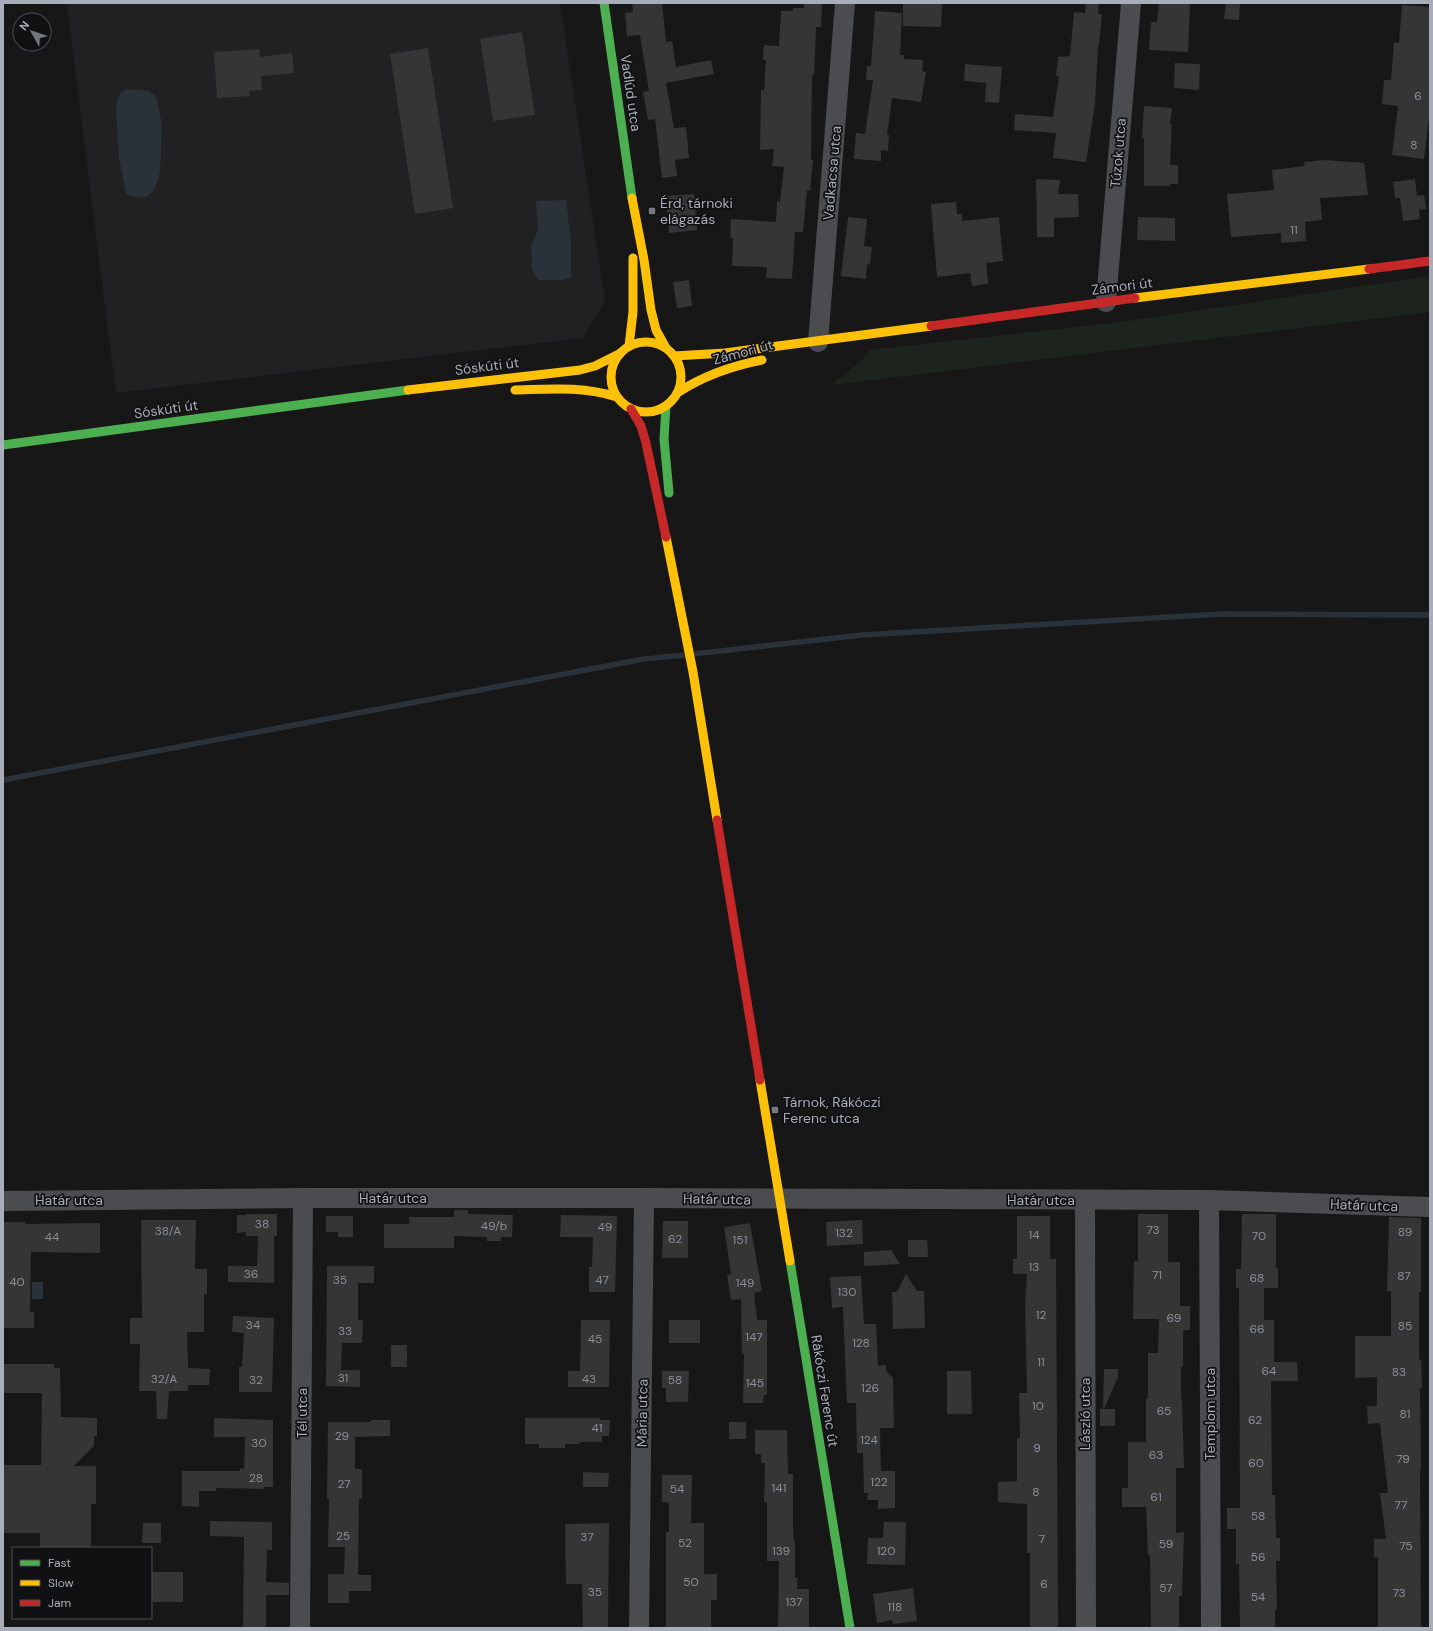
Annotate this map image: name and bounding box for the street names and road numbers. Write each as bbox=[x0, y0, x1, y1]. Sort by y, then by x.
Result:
street label: Vadlúd utca bbox=[617, 53, 645, 133]
street label: Túzok utca bbox=[1106, 118, 1130, 188]
street label: Vadkacsa utca bbox=[819, 125, 845, 221]
street label: Zámori út bbox=[1090, 273, 1154, 299]
street label: Zámori út bbox=[711, 335, 775, 369]
street label: Sóskúti út bbox=[454, 353, 520, 379]
street label: Sóskúti út bbox=[133, 396, 199, 422]
street label: Határ utca bbox=[359, 1189, 427, 1207]
street label: Határ utca bbox=[683, 1189, 751, 1209]
street label: Határ utca bbox=[35, 1191, 103, 1209]
street label: Határ utca bbox=[1007, 1191, 1075, 1209]
street label: Határ utca bbox=[1330, 1195, 1398, 1215]
street label: Rákóczi Ferenc út bbox=[807, 1334, 843, 1448]
street label: Templom utca bbox=[1201, 1368, 1219, 1460]
street label: László utca bbox=[1076, 1378, 1094, 1450]
street label: Mária utca bbox=[632, 1379, 652, 1447]
street label: Tél utca bbox=[293, 1388, 311, 1438]

